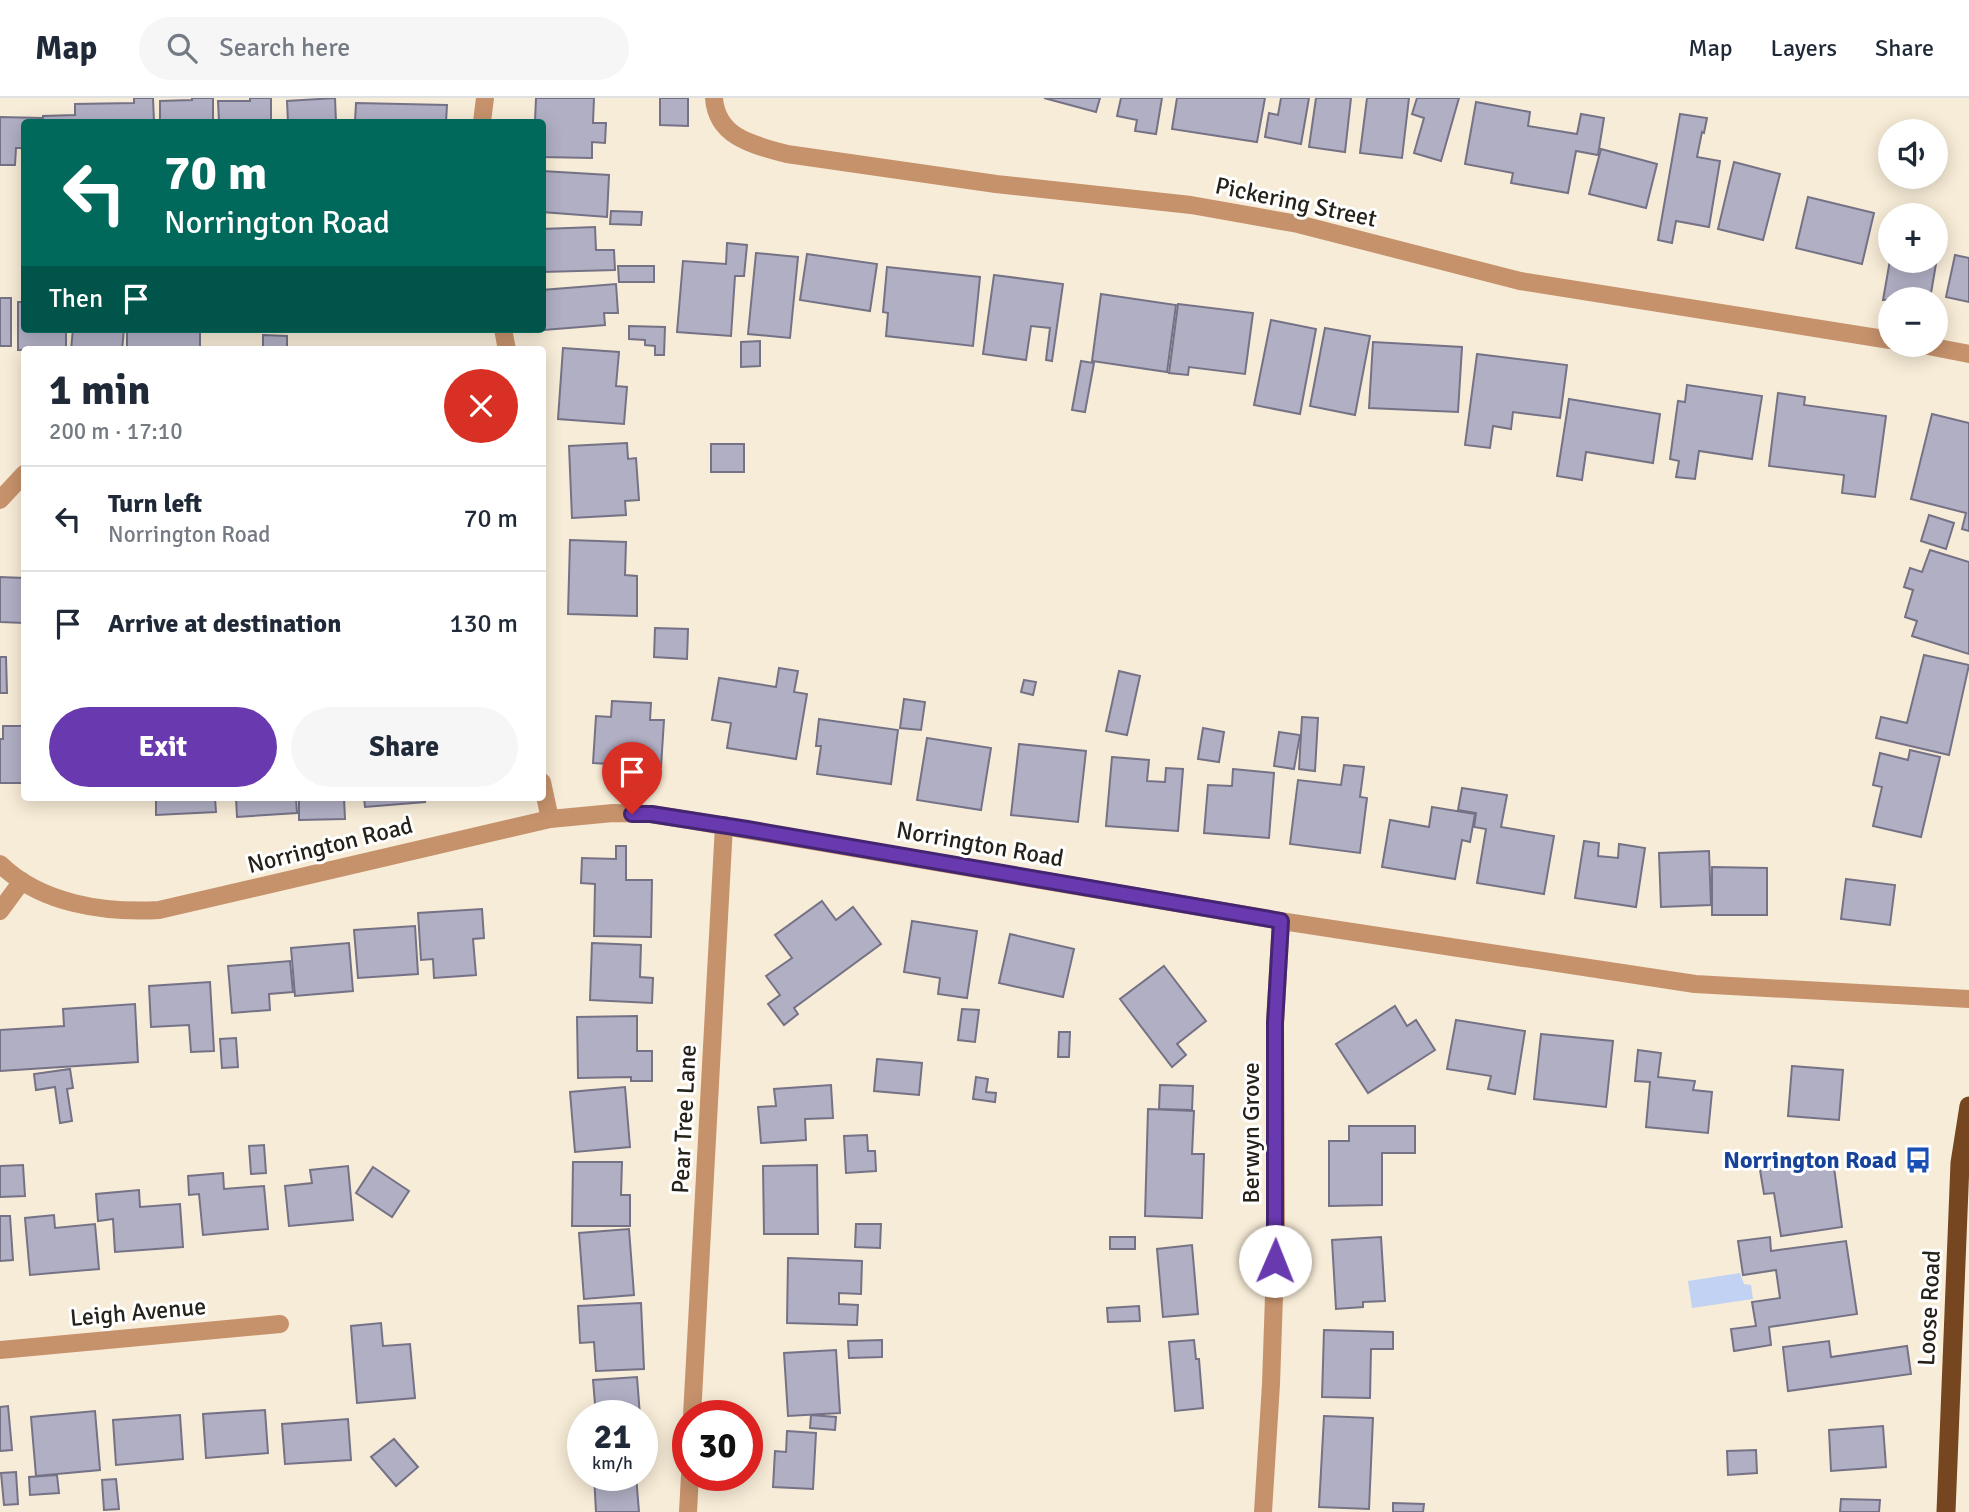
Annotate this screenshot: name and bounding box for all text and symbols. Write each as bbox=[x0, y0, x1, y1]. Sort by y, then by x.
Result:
search box bbox=[139, 17, 629, 80]
text: Map bbox=[35, 28, 97, 69]
icon: search bbox=[163, 29, 201, 67]
text: Search here bbox=[219, 32, 350, 64]
text: Map bbox=[1688, 33, 1733, 63]
text: Layers bbox=[1771, 33, 1837, 63]
text: Share bbox=[1875, 33, 1934, 63]
map controls bbox=[1878, 119, 1948, 357]
button: sound bbox=[1878, 119, 1948, 189]
text: 70 m bbox=[164, 143, 267, 203]
icon: left bbox=[49, 147, 140, 238]
street label: Pickering Street bbox=[1213, 170, 1379, 234]
text: Norrington Road bbox=[164, 203, 390, 242]
button: + bbox=[1878, 203, 1948, 273]
icon: arrive bbox=[117, 280, 155, 318]
text: Then bbox=[49, 283, 103, 315]
button: − bbox=[1878, 287, 1948, 357]
text: 1 min bbox=[49, 365, 150, 416]
button: close bbox=[444, 369, 518, 443]
text: 200 m · 17:10 bbox=[49, 417, 183, 446]
text: Turn left bbox=[108, 488, 202, 520]
icon: left bbox=[49, 500, 87, 538]
text: 70 m bbox=[463, 503, 518, 535]
text: Norrington Road bbox=[108, 520, 270, 549]
icon: arrive bbox=[49, 605, 87, 643]
text: Arrive at destination bbox=[108, 608, 341, 640]
text: 130 m bbox=[449, 608, 518, 640]
button: Exit bbox=[49, 707, 277, 787]
button: Share bbox=[291, 707, 518, 787]
pin bbox=[602, 742, 662, 814]
icon: arrive bbox=[613, 753, 651, 791]
street label: Norrington Road bbox=[244, 810, 416, 880]
street label: Norrington Road bbox=[894, 815, 1066, 873]
street label: Pear Tree Lane bbox=[665, 1044, 703, 1194]
street label: Berwyn Grove bbox=[1236, 1062, 1266, 1204]
place label: Norrington Road bbox=[1723, 1145, 1897, 1175]
bus stop icon: Norrington Road bbox=[1903, 1145, 1933, 1175]
position arrow bbox=[1238, 1224, 1312, 1298]
street label: Loose Road bbox=[1911, 1249, 1947, 1367]
street label: Leigh Avenue bbox=[69, 1291, 207, 1333]
speed limit sign: 30 bbox=[672, 1400, 763, 1491]
text: 21 bbox=[594, 1415, 631, 1458]
text: km/h bbox=[592, 1452, 633, 1474]

